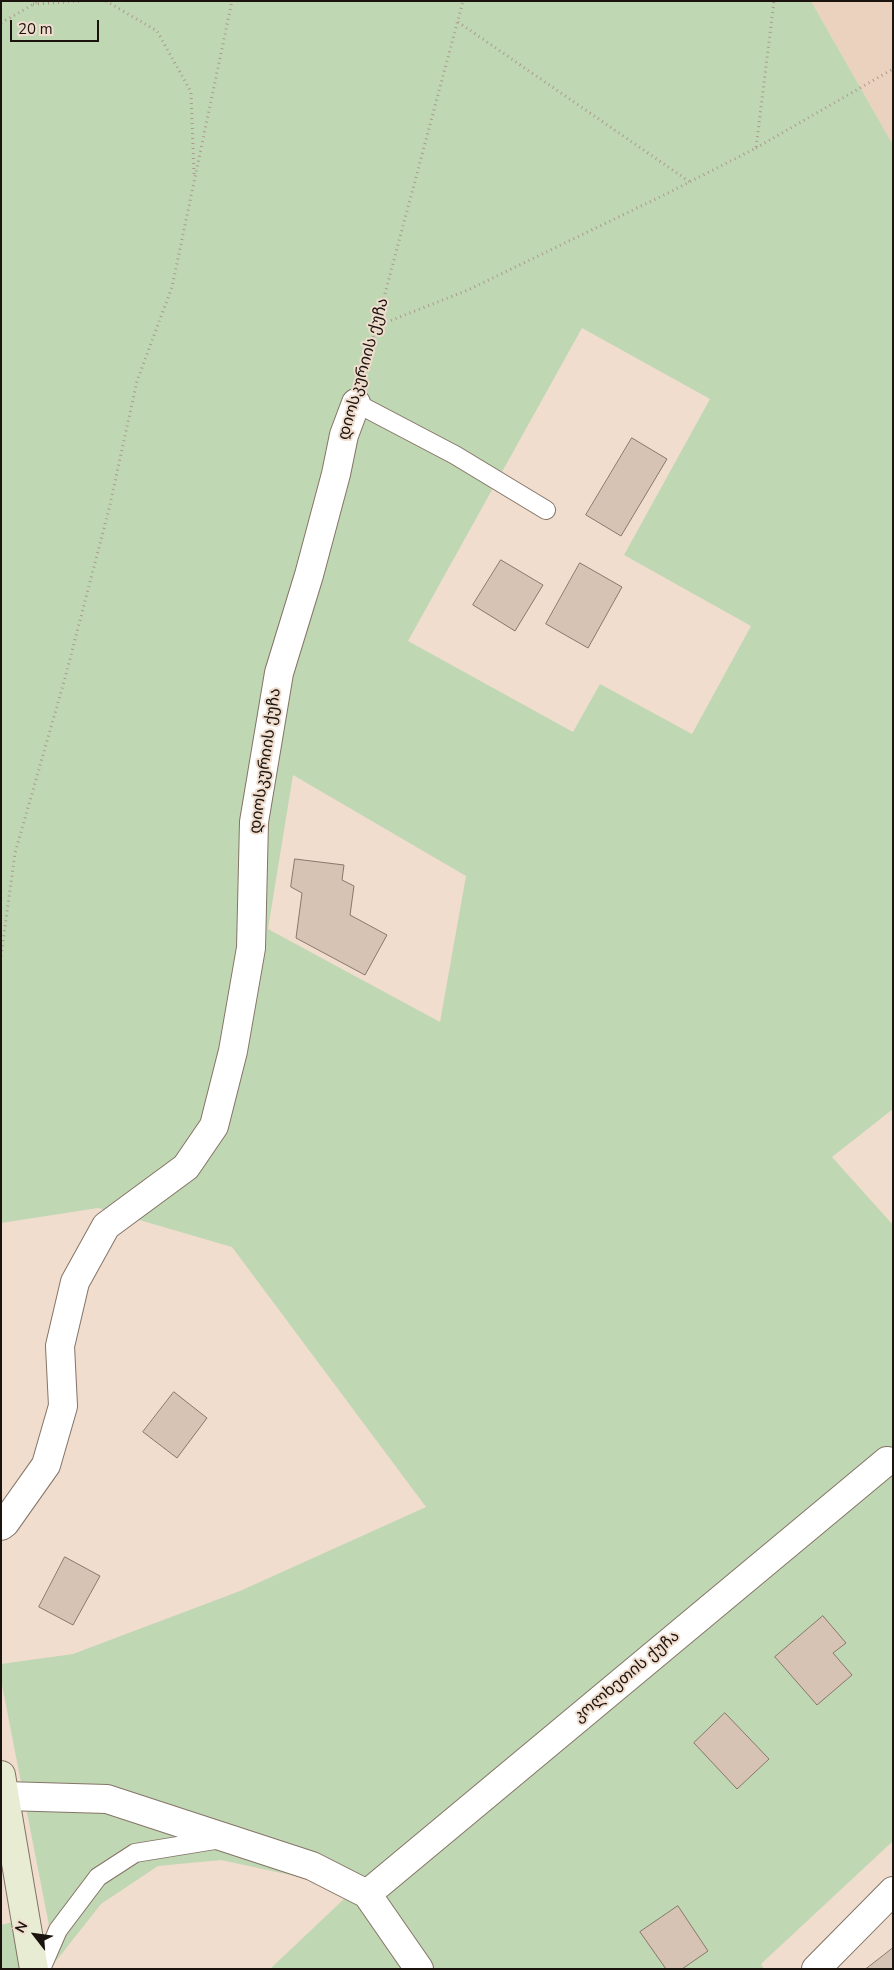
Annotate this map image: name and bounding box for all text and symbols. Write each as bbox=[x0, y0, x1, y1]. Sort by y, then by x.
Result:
scale bar bbox=[12, 10, 101, 42]
text: 20 m bbox=[18, 19, 53, 39]
street label: დიოსკურიის ქუჩა bbox=[335, 296, 393, 442]
street label: დიოსკურიის ქუჩა bbox=[246, 687, 286, 835]
street label: კოლხეთის ქუჩა bbox=[570, 1627, 684, 1727]
north arrow bbox=[10, 1910, 60, 1960]
text: N bbox=[11, 1918, 32, 1937]

